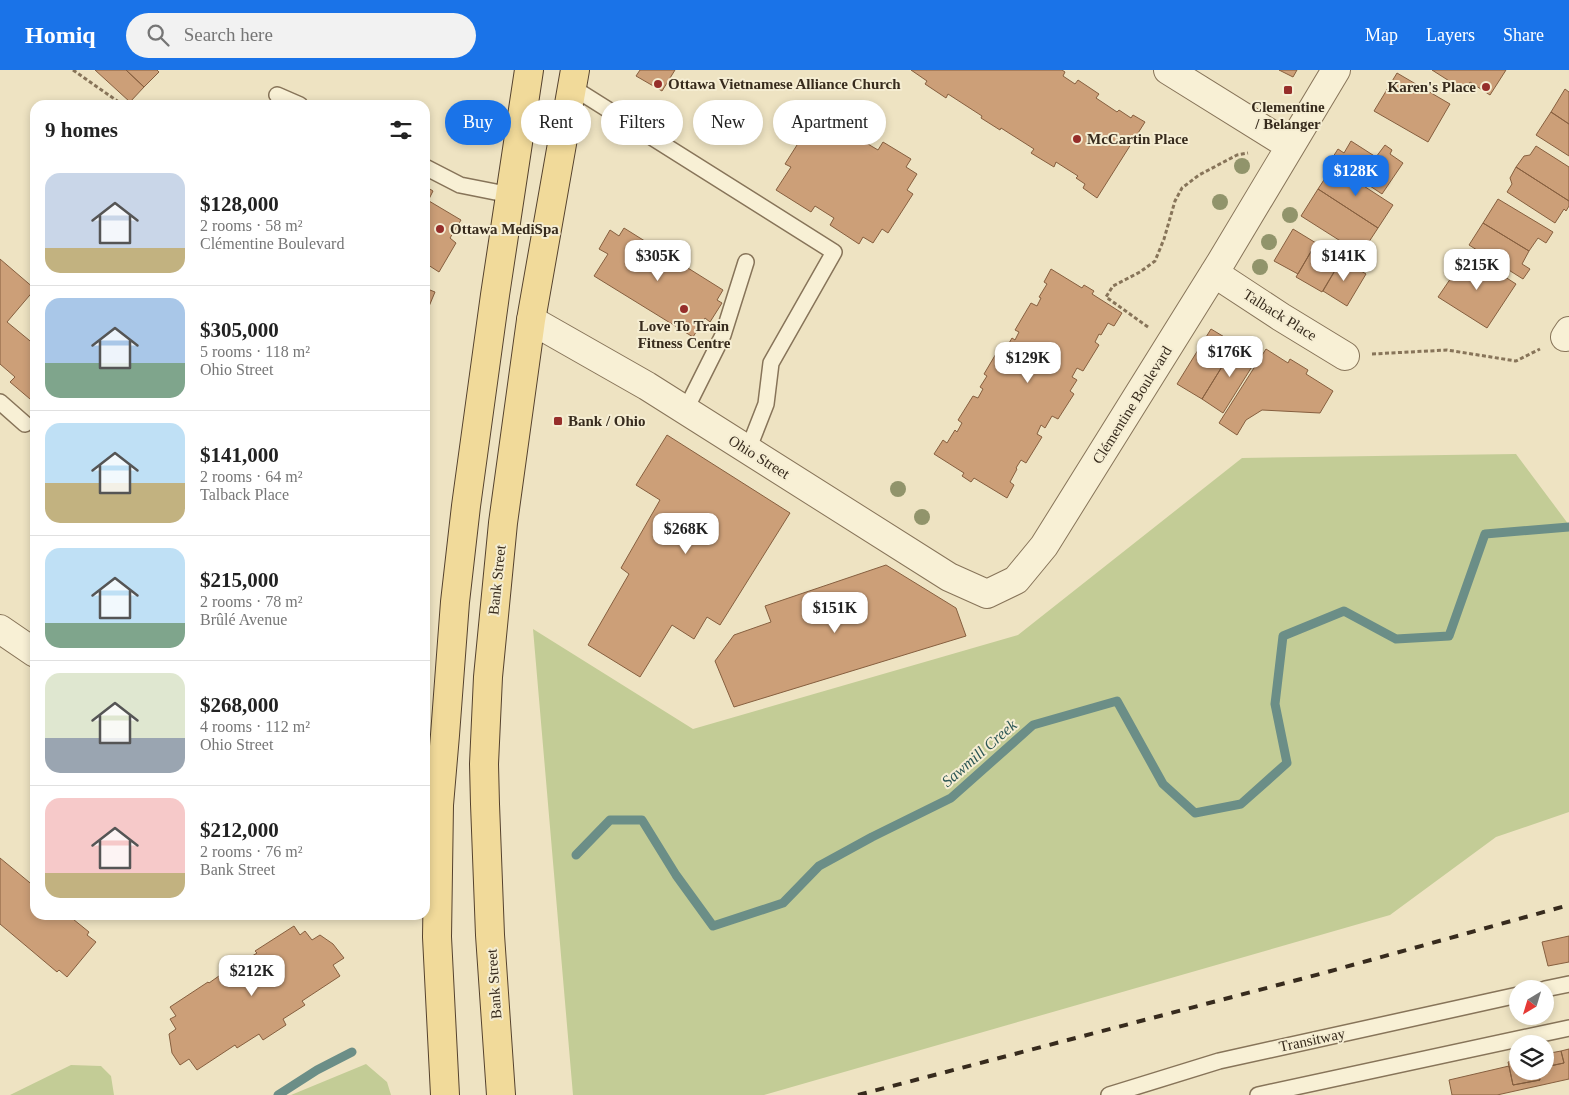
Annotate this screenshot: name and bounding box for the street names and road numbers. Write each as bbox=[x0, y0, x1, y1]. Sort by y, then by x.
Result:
street label: Talback Place bbox=[1240, 286, 1320, 344]
street label: Clémentine Boulevard bbox=[1089, 343, 1175, 467]
street label: Ohio Street bbox=[726, 432, 793, 482]
street label: Bank Street bbox=[485, 543, 509, 616]
street label: Bank Street bbox=[484, 947, 504, 1020]
street label: Transitway bbox=[1278, 1025, 1347, 1055]

